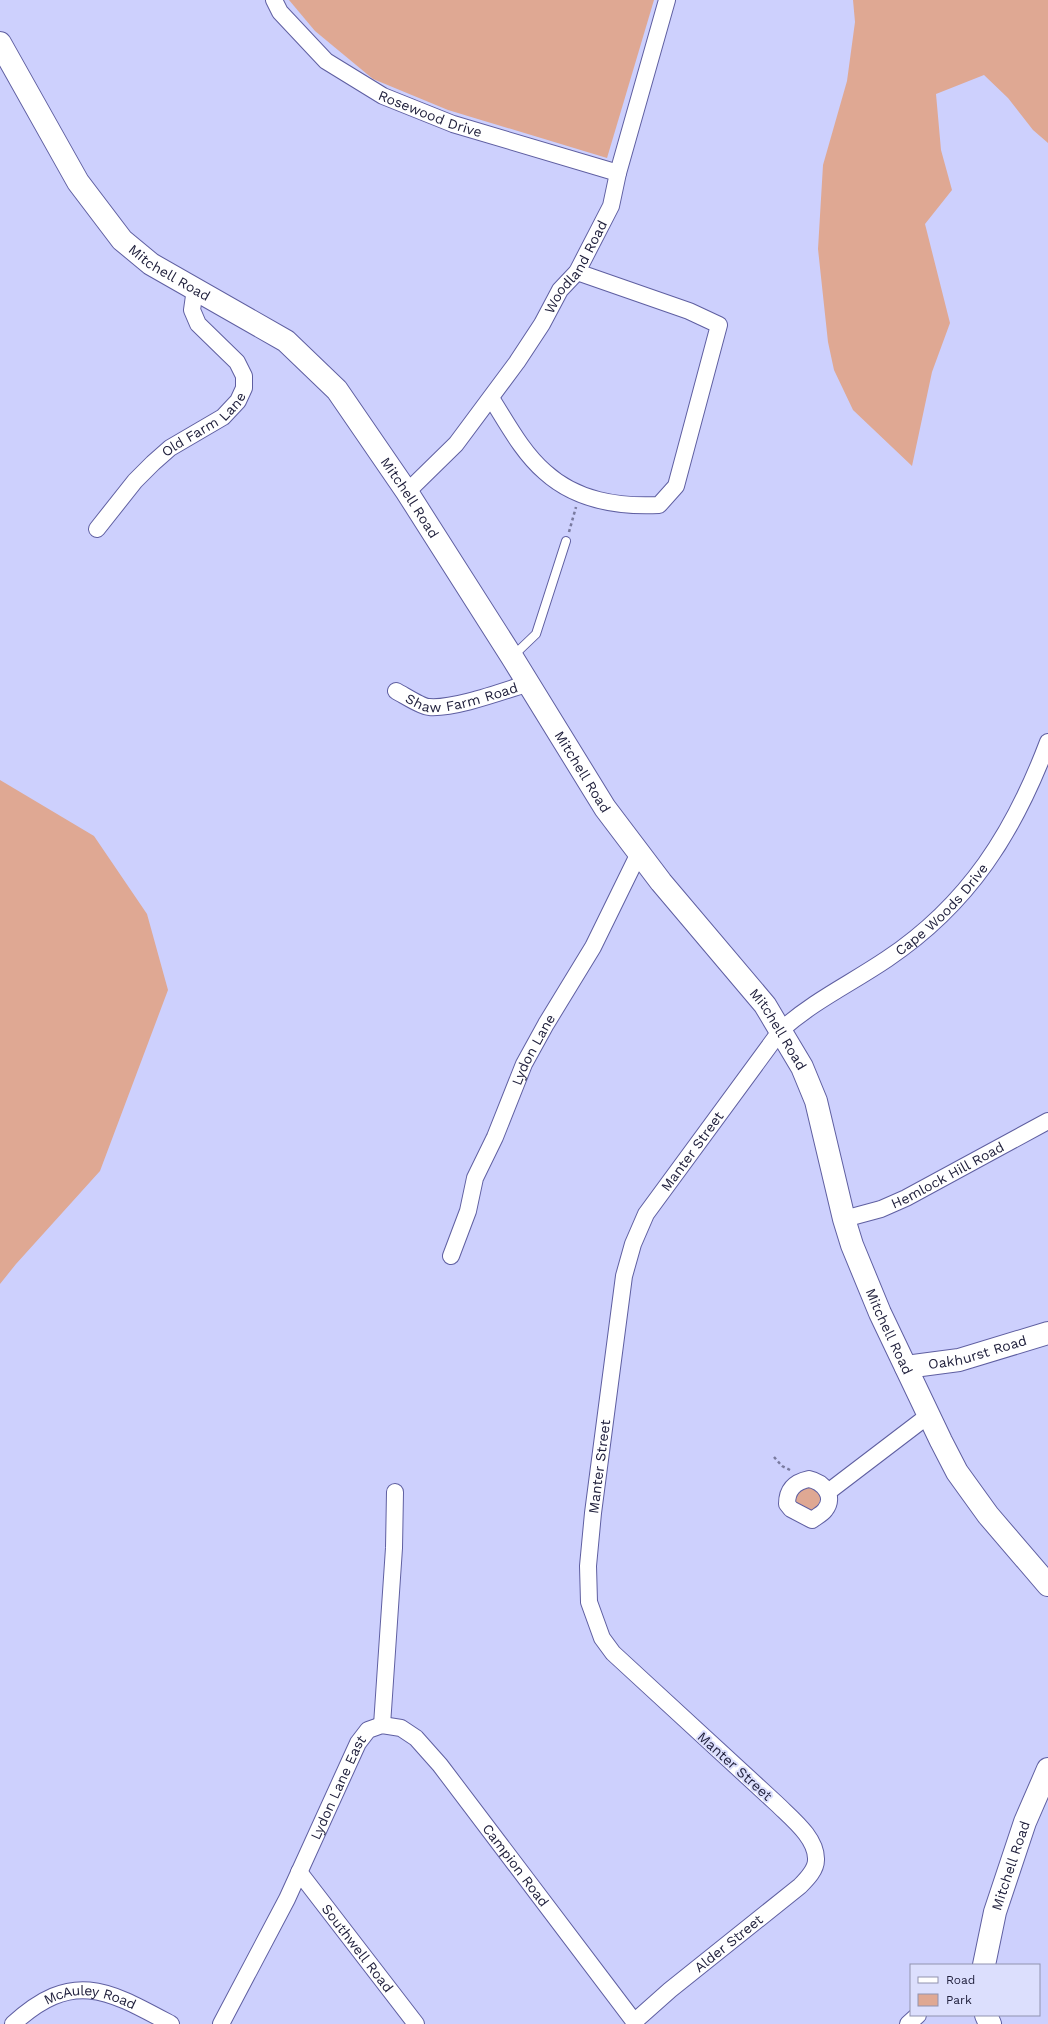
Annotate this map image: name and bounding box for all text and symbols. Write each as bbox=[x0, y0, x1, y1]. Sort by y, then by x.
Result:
street label: Rosewood Drive bbox=[376, 87, 484, 140]
street label: Woodland Road bbox=[541, 218, 610, 316]
street label: Mitchell Road bbox=[126, 241, 213, 304]
street label: Old Farm Lane bbox=[158, 390, 249, 460]
street label: Mitchell Road bbox=[378, 454, 442, 541]
street label: Shaw Farm Road bbox=[403, 679, 520, 715]
street label: Mitchell Road bbox=[551, 728, 614, 816]
street label: Cape Woods Drive bbox=[892, 860, 991, 959]
street label: Mitchell Road bbox=[747, 985, 810, 1073]
street label: Lydon Lane bbox=[508, 1011, 558, 1087]
street label: Manter Street bbox=[658, 1108, 727, 1194]
street label: Hemlock Hill Road bbox=[889, 1138, 1007, 1212]
street label: Mitchell Road bbox=[863, 1286, 916, 1377]
street label: Oakhurst Road bbox=[927, 1332, 1029, 1372]
street label: Manter Street bbox=[585, 1418, 613, 1515]
street label: Manter Street bbox=[694, 1728, 776, 1804]
street label: Lydon Lane East bbox=[307, 1732, 369, 1842]
street label: Mitchell Road bbox=[988, 1819, 1033, 1912]
street label: Campion Road bbox=[479, 1821, 552, 1910]
street label: Southwell Road bbox=[319, 1901, 397, 1995]
street label: Alder Street bbox=[691, 1911, 766, 1975]
legend bbox=[910, 1964, 1040, 2016]
text: Road bbox=[946, 1973, 975, 1987]
street label: McAuley Road bbox=[41, 1982, 139, 2012]
text: Park bbox=[946, 1993, 972, 2007]

